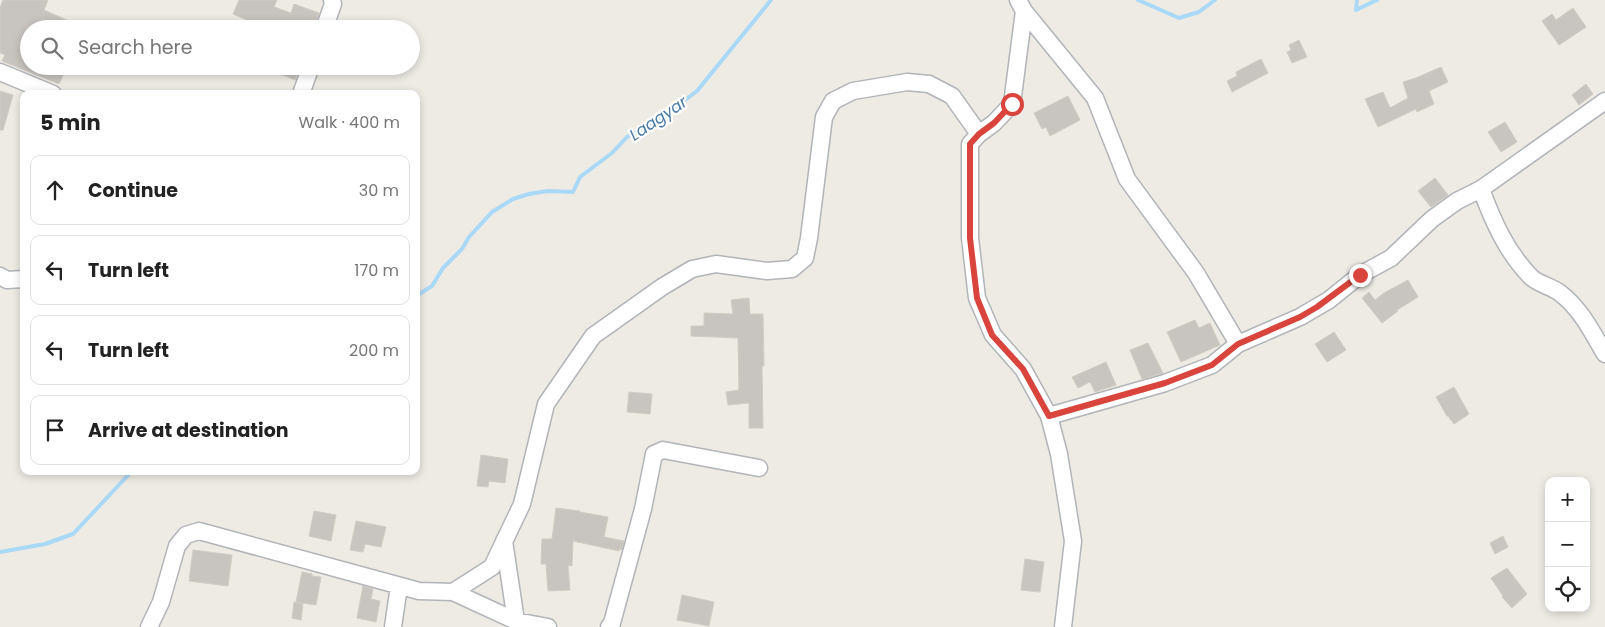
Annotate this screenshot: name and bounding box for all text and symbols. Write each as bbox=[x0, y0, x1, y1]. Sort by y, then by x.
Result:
search box bbox=[20, 20, 420, 75]
icon: search bbox=[38, 34, 66, 62]
text: Search here bbox=[78, 34, 192, 61]
water label: Laagyar bbox=[625, 90, 693, 146]
route start bbox=[1001, 93, 1024, 116]
text: 5 min bbox=[40, 108, 101, 137]
text: Walk · 400 m bbox=[299, 111, 400, 134]
icon: ahead bbox=[41, 176, 69, 204]
text: Continue bbox=[88, 177, 178, 204]
text: 30 m bbox=[359, 179, 399, 202]
icon: left bbox=[41, 256, 69, 284]
text: Turn left bbox=[88, 257, 169, 284]
text: 170 m bbox=[354, 259, 399, 282]
route end bbox=[1349, 264, 1372, 287]
icon: left bbox=[41, 336, 69, 364]
text: Turn left bbox=[88, 337, 169, 364]
text: 200 m bbox=[349, 339, 399, 362]
icon: arrive bbox=[41, 416, 69, 444]
text: Arrive at destination bbox=[88, 417, 289, 444]
map controls bbox=[1545, 477, 1590, 612]
button: + bbox=[1545, 477, 1590, 522]
button: − bbox=[1545, 522, 1590, 567]
button: locate bbox=[1545, 567, 1590, 612]

